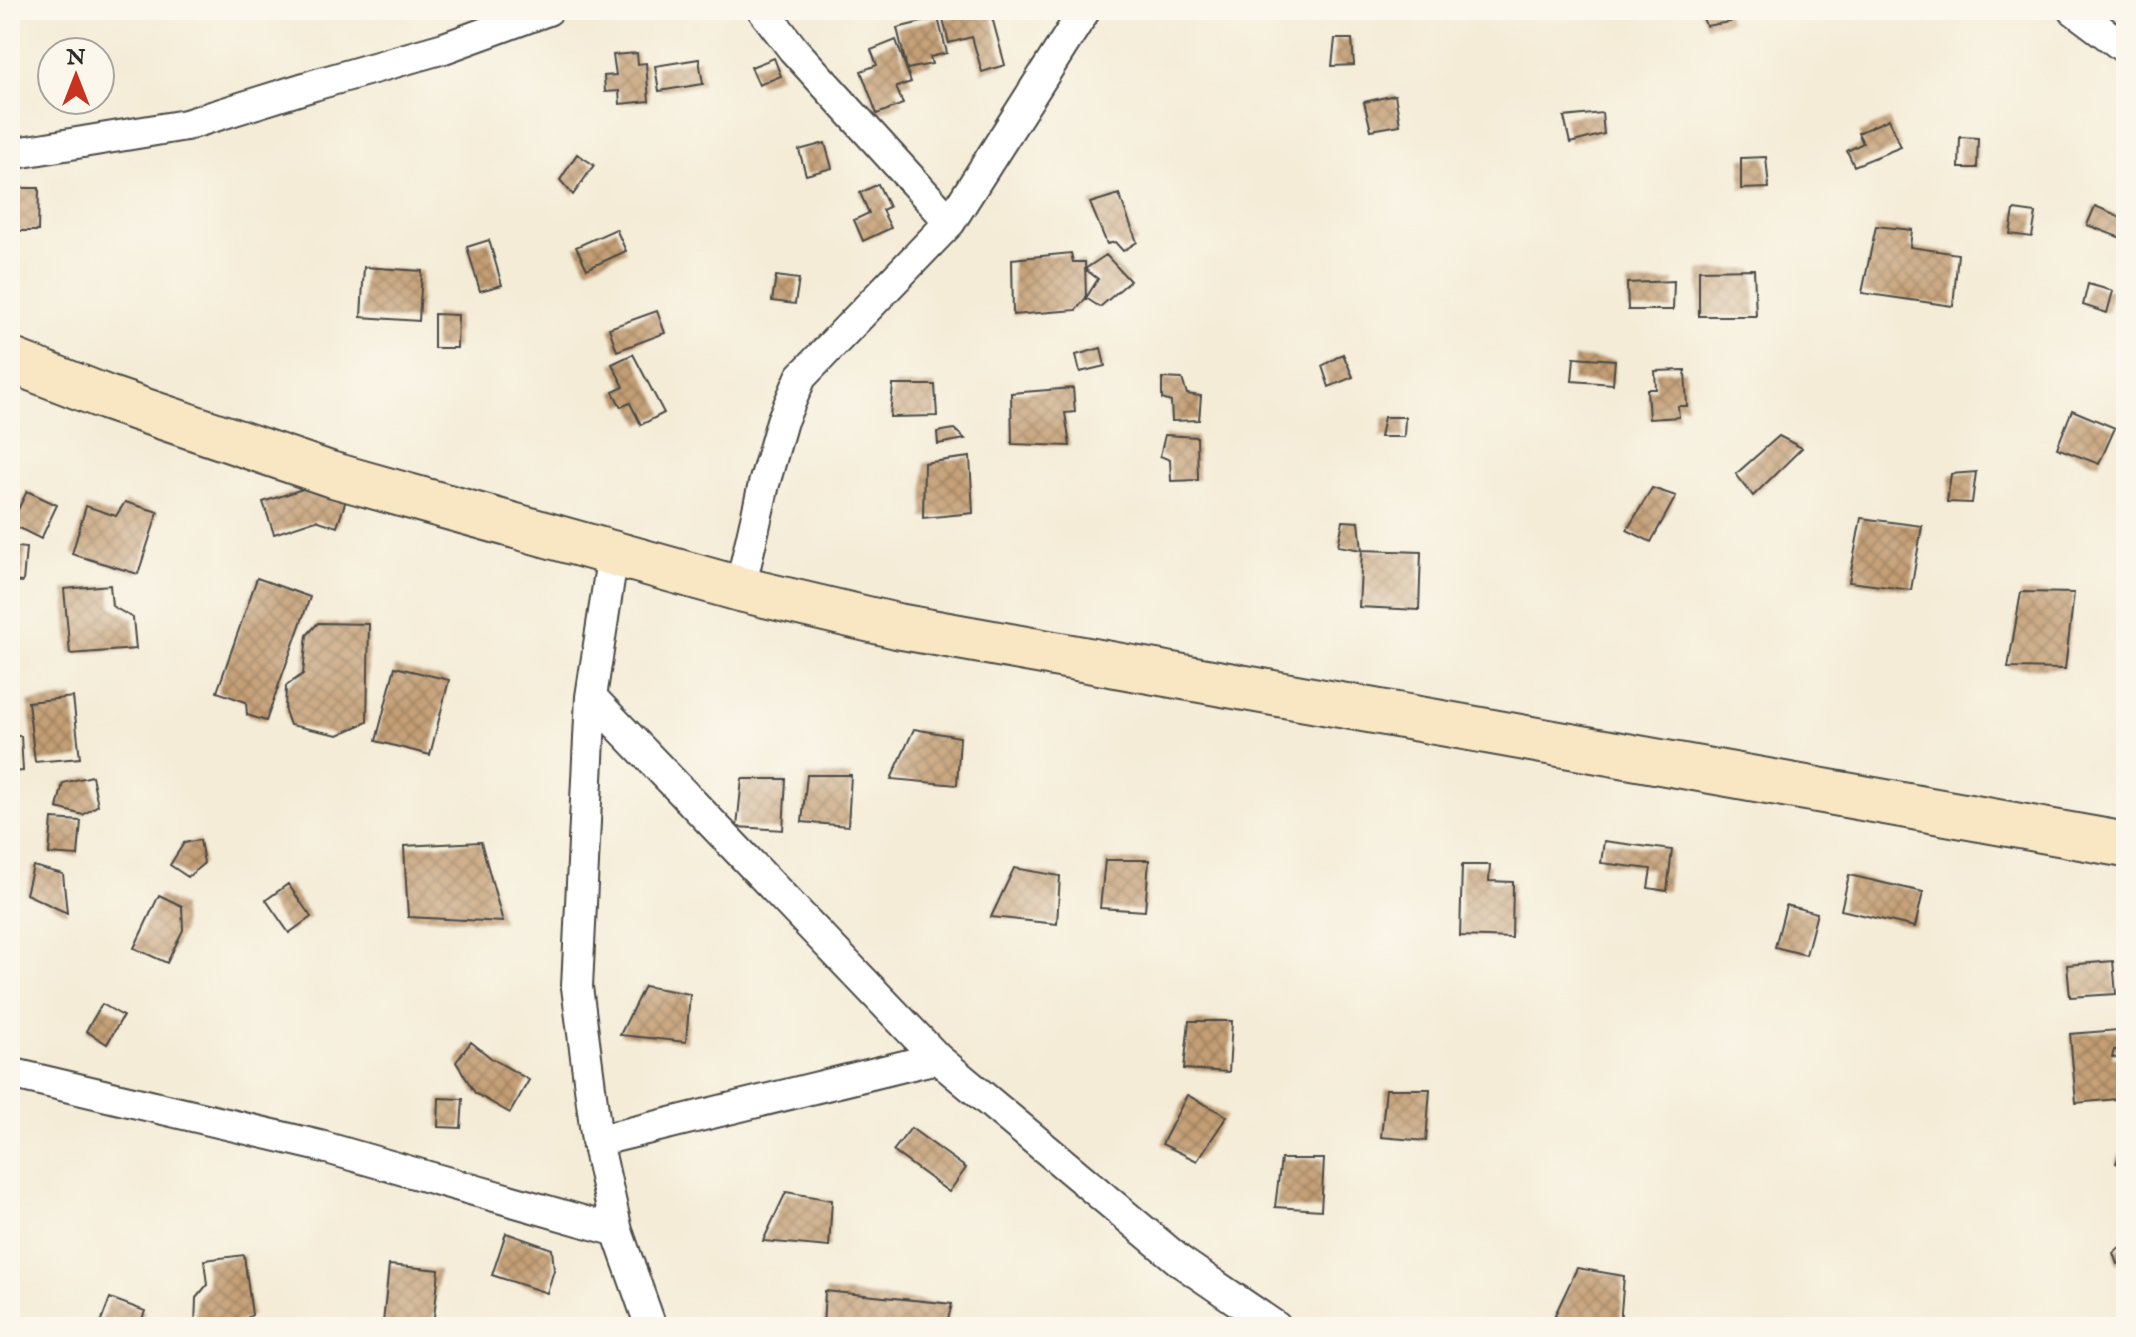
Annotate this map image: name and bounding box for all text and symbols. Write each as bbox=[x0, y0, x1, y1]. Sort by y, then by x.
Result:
north arrow bbox=[36, 36, 116, 116]
text: N bbox=[65, 44, 86, 72]

